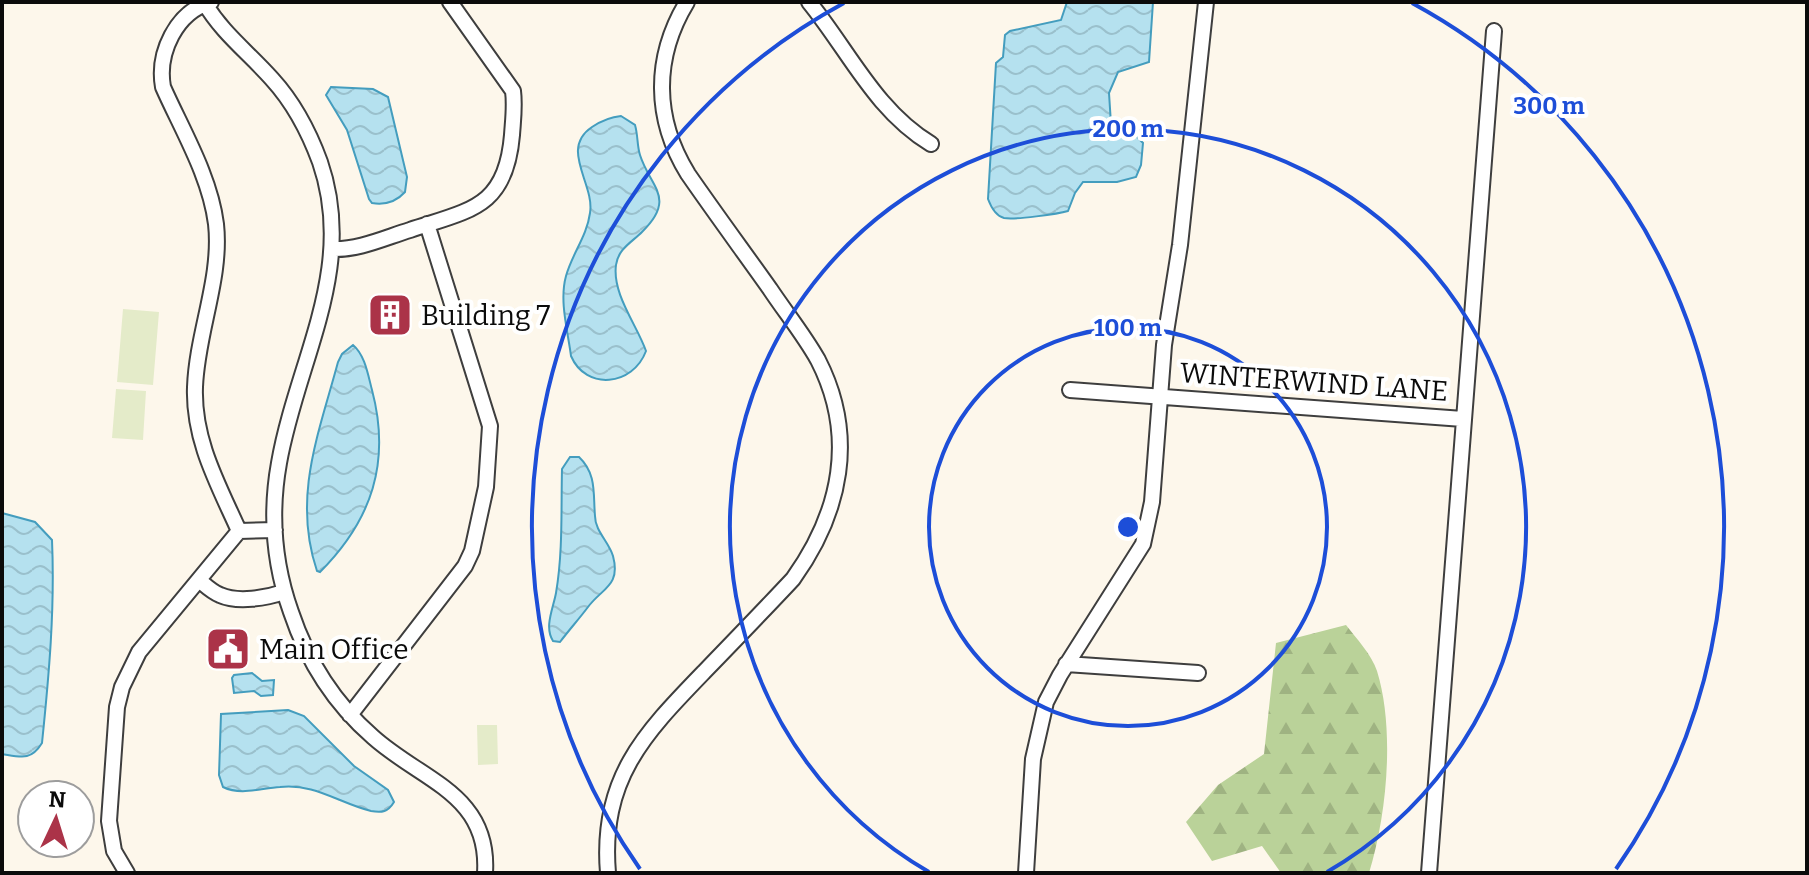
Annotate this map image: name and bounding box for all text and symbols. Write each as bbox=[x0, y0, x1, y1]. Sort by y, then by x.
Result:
text: 300 m bbox=[1513, 92, 1585, 120]
text: 200 m bbox=[1092, 115, 1164, 143]
building icon: Building 7 bbox=[366, 291, 414, 339]
place label: Building 7 bbox=[421, 299, 550, 332]
text: 100 m bbox=[1094, 314, 1162, 342]
street label: WINTERWIND LANE bbox=[1179, 356, 1449, 408]
centre of rings bbox=[1114, 513, 1142, 541]
public building icon: Main Office bbox=[204, 625, 252, 673]
place label: Main Office bbox=[259, 633, 409, 666]
north arrow bbox=[16, 779, 96, 859]
text: N bbox=[48, 785, 67, 814]

